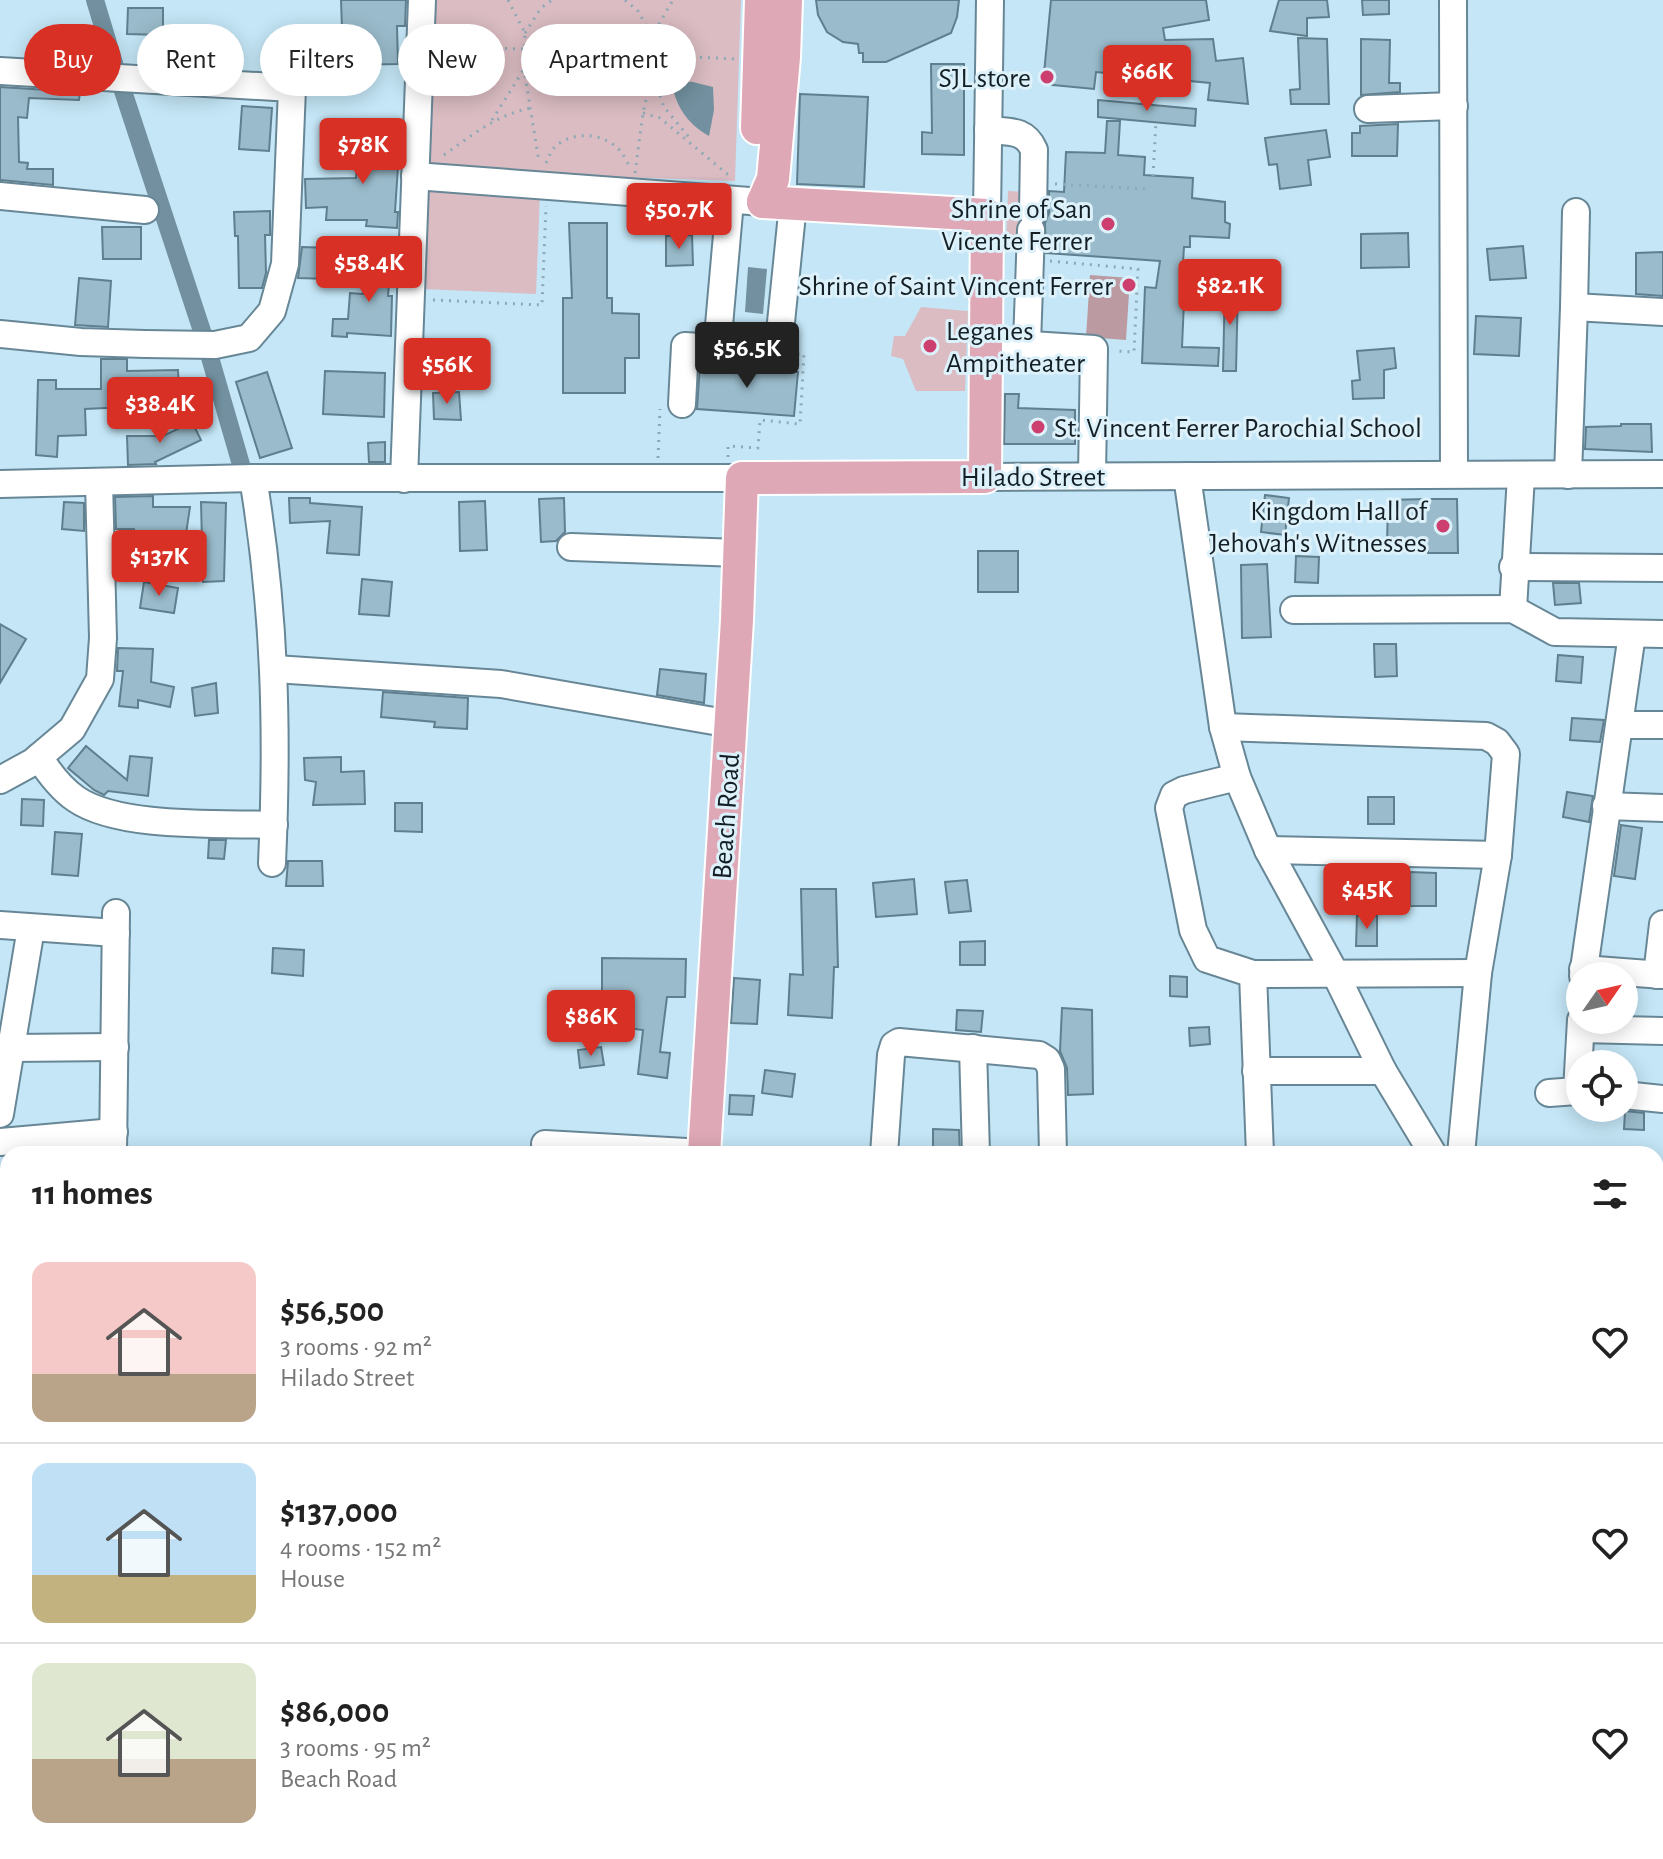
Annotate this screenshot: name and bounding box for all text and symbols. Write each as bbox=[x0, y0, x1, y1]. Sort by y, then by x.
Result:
chip: Buy bbox=[24, 24, 121, 96]
chip: Rent bbox=[137, 24, 244, 96]
chip: Filters bbox=[260, 24, 382, 96]
chip: New bbox=[398, 24, 505, 96]
chip: Apartment bbox=[521, 24, 696, 96]
pin: $66K bbox=[1100, 45, 1194, 113]
text: $66K bbox=[1121, 58, 1173, 84]
place label: SJL store bbox=[939, 65, 1031, 93]
marker: SJL store bbox=[1038, 68, 1056, 86]
pin: $78K bbox=[316, 118, 410, 186]
text: $78K bbox=[338, 131, 388, 157]
pin: $50.7K bbox=[614, 183, 744, 251]
text: $50.7K bbox=[645, 196, 713, 222]
place label: Shrine of San Vicente Ferrer bbox=[941, 196, 1092, 256]
marker: Shrine of San Vicente Ferrer bbox=[1099, 215, 1117, 233]
pin: $58.4K bbox=[304, 236, 434, 304]
text: $58.4K bbox=[334, 249, 404, 275]
pin: $82.1K bbox=[1165, 259, 1295, 327]
text: $82.1K bbox=[1196, 272, 1264, 298]
place label: Shrine of Saint Vincent Ferrer bbox=[799, 273, 1113, 301]
marker: Shrine of Saint Vincent Ferrer bbox=[1120, 276, 1138, 294]
place label: Leganes Ampitheater bbox=[946, 318, 1085, 378]
pin: $56.5K bbox=[682, 322, 812, 390]
text: $56.5K bbox=[713, 335, 781, 361]
marker: Leganes Ampitheater bbox=[921, 337, 939, 355]
pin: $56K bbox=[400, 338, 494, 406]
text: $56K bbox=[422, 351, 472, 377]
pin: $38.4K bbox=[95, 377, 225, 445]
text: $38.4K bbox=[125, 390, 195, 416]
place label: St. Vincent Ferrer Parochial School bbox=[1054, 415, 1422, 443]
marker: St. Vincent Ferrer Parochial School bbox=[1029, 418, 1047, 436]
street label: Hilado Street bbox=[961, 464, 1105, 492]
place label: Kingdom Hall of Jehovah's Witnesses bbox=[1209, 498, 1429, 558]
marker: Kingdom Hall of Jehovah's Witnesses bbox=[1434, 517, 1452, 535]
pin: $137K bbox=[103, 530, 215, 598]
text: $137K bbox=[130, 543, 188, 569]
street label: Beach Road bbox=[709, 752, 745, 880]
pin: $45K bbox=[1320, 863, 1414, 931]
text: $45K bbox=[1341, 876, 1393, 902]
north arrow bbox=[1566, 962, 1638, 1034]
map controls bbox=[1566, 962, 1638, 1122]
pin: $86K bbox=[544, 990, 638, 1058]
text: $86K bbox=[565, 1003, 617, 1029]
button: locate bbox=[1566, 1050, 1638, 1122]
icon: filters bbox=[1588, 1172, 1632, 1216]
text: 11 homes bbox=[32, 1177, 153, 1211]
icon: home bbox=[96, 1294, 192, 1390]
text: $56,500 bbox=[280, 1294, 384, 1328]
icon: heart bbox=[1588, 1320, 1632, 1364]
text: 3 rooms · 92 m² bbox=[280, 1334, 432, 1360]
text: Hilado Street bbox=[280, 1365, 414, 1391]
icon: home bbox=[96, 1495, 192, 1591]
text: $137,000 bbox=[280, 1495, 398, 1529]
icon: heart bbox=[1588, 1521, 1632, 1565]
text: 4 rooms · 152 m² bbox=[280, 1535, 441, 1561]
text: House bbox=[280, 1566, 345, 1592]
icon: home bbox=[96, 1695, 192, 1791]
text: $86,000 bbox=[280, 1695, 389, 1729]
icon: heart bbox=[1588, 1721, 1632, 1765]
text: 3 rooms · 95 m² bbox=[280, 1735, 431, 1761]
text: Beach Road bbox=[280, 1766, 397, 1792]

